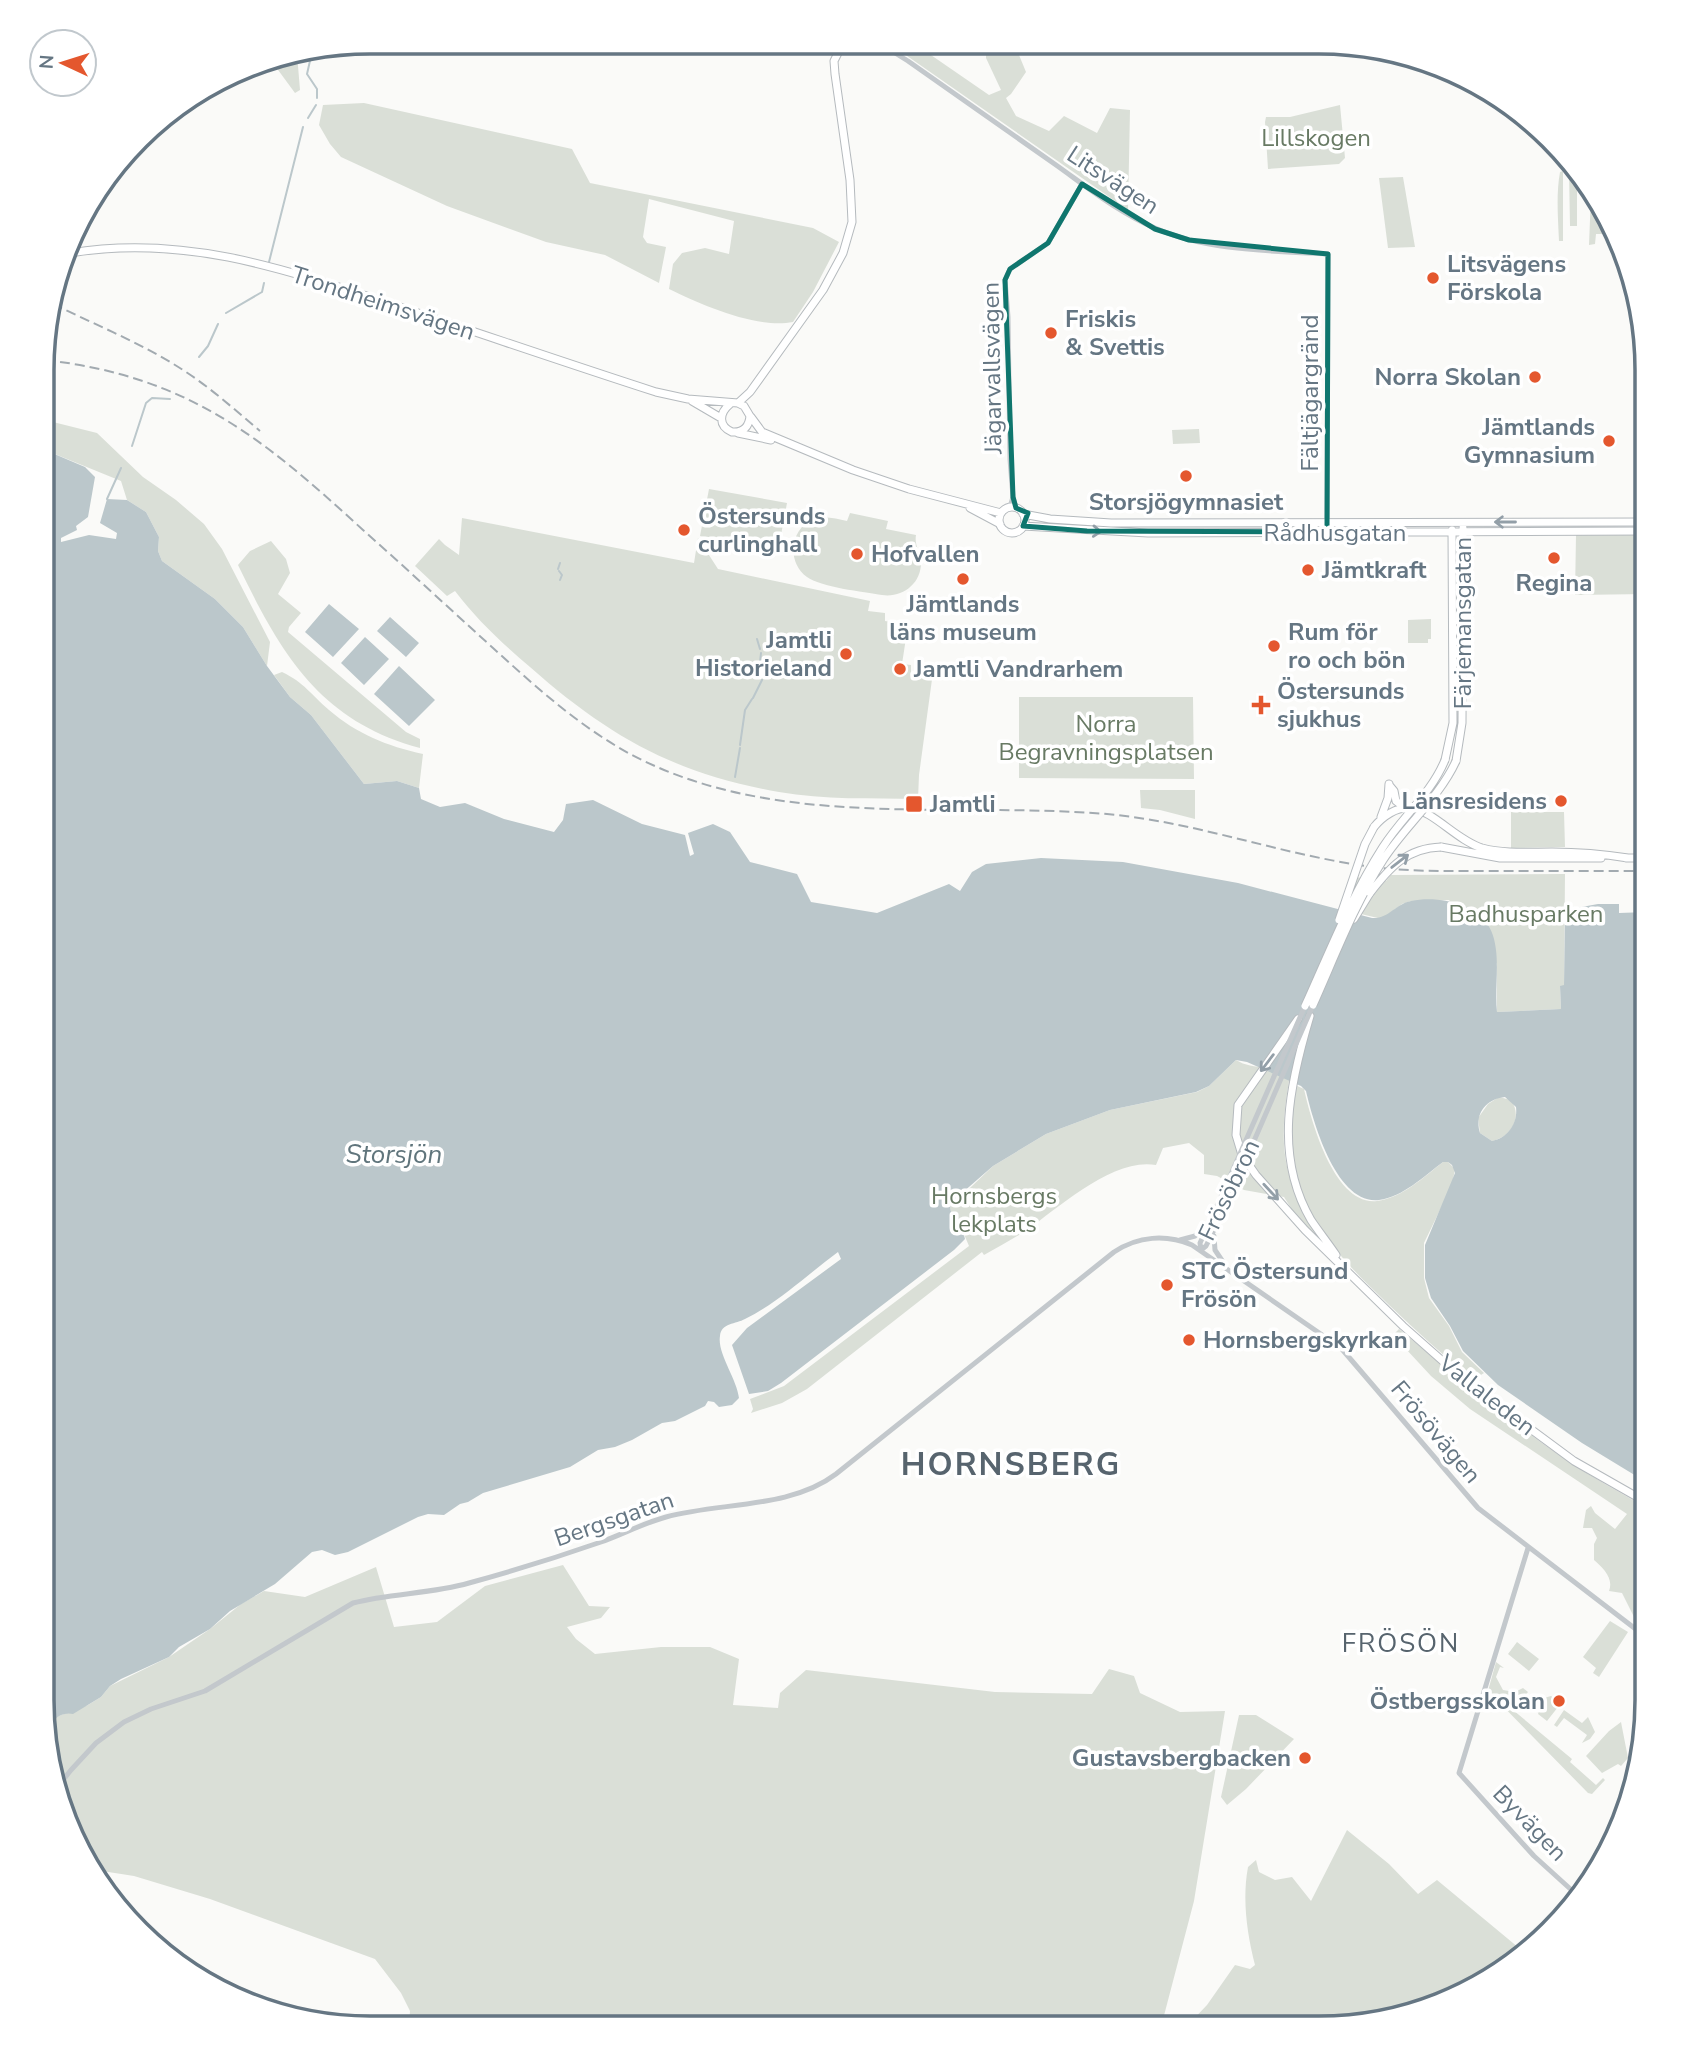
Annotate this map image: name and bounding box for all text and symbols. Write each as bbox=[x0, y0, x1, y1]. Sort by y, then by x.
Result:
north arrow bbox=[28, 28, 98, 98]
text: N bbox=[34, 54, 61, 70]
park label: Lillskogen bbox=[1261, 122, 1371, 154]
street label: Litsvägen bbox=[1061, 138, 1165, 222]
place label: Litsvägens Förskola bbox=[1447, 248, 1566, 308]
street label: Trondheimsvägen bbox=[287, 258, 479, 348]
marker: Litsvägens Förskola bbox=[1425, 270, 1441, 286]
street label: Jägarvallsvägen bbox=[975, 282, 1010, 455]
place label: Friskis & Svettis bbox=[1065, 303, 1165, 363]
street label: Fältjägargränd bbox=[1294, 314, 1326, 472]
marker: Friskis & Svettis bbox=[1043, 325, 1059, 341]
place label: Norra Skolan bbox=[1375, 361, 1521, 393]
marker: Norra Skolan bbox=[1527, 369, 1543, 385]
place label: Jämtlands Gymnasium bbox=[1464, 411, 1595, 471]
marker: Jämtlands Gymnasium bbox=[1601, 433, 1617, 449]
marker: Storsjögymnasiet bbox=[1178, 468, 1194, 484]
place label: Storsjögymnasiet bbox=[1089, 486, 1284, 518]
place label: Östersunds curlinghall bbox=[698, 500, 826, 560]
one-way arrow bbox=[1494, 515, 1517, 529]
street label: Rådhusgatan bbox=[1264, 517, 1406, 549]
marker: Östersunds curlinghall bbox=[676, 522, 692, 538]
one-way arrow bbox=[1079, 525, 1102, 538]
street label: Färjemansgatan bbox=[1447, 537, 1479, 709]
place label: Hofvallen bbox=[871, 538, 980, 570]
marker: Hofvallen bbox=[849, 546, 865, 562]
marker: Regina bbox=[1546, 550, 1562, 566]
place label: Jämtkraft bbox=[1321, 554, 1427, 586]
marker: Jämtkraft bbox=[1300, 562, 1316, 578]
place label: Regina bbox=[1516, 567, 1592, 599]
marker: Jämtlands läns museum bbox=[955, 571, 971, 587]
place label: Jämtlands läns museum bbox=[889, 588, 1037, 648]
place label: Rum för ro och bön bbox=[1288, 616, 1405, 676]
place label: Jamtli Historieland bbox=[695, 624, 832, 684]
marker: Rum för ro och bön bbox=[1266, 638, 1282, 654]
marker: Jamtli Historieland bbox=[838, 646, 854, 662]
place label: Jamtli Vandrarhem bbox=[913, 653, 1123, 685]
marker: Jamtli Vandrarhem bbox=[892, 661, 908, 677]
place label: Östersunds sjukhus bbox=[1277, 675, 1405, 735]
marker: Östersunds sjukhus bbox=[1251, 695, 1271, 715]
park label: Norra Begravningsplatsen bbox=[998, 708, 1214, 768]
place label: Länsresidens bbox=[1401, 785, 1547, 817]
place label: Jamtli bbox=[929, 788, 996, 820]
marker: Länsresidens bbox=[1553, 793, 1569, 809]
marker: Jamtli bbox=[904, 794, 924, 814]
one-way arrow bbox=[1390, 853, 1409, 868]
park label: Badhusparken bbox=[1449, 898, 1603, 930]
one-way arrow bbox=[1259, 1053, 1274, 1071]
street label: Frösöbron bbox=[1191, 1134, 1267, 1246]
water label: Storsjön bbox=[346, 1137, 442, 1172]
park label: Hornsbergs lekplats bbox=[931, 1180, 1057, 1240]
one-way arrow bbox=[1263, 1183, 1280, 1200]
place label: STC Östersund Frösön bbox=[1181, 1255, 1348, 1315]
marker: STC Östersund Frösön bbox=[1159, 1277, 1175, 1293]
place label: Hornsbergskyrkan bbox=[1203, 1324, 1408, 1356]
marker: Hornsbergskyrkan bbox=[1181, 1332, 1197, 1348]
street label: Vallaleden bbox=[1431, 1346, 1542, 1443]
street label: Frösövägen bbox=[1384, 1374, 1488, 1490]
district label: HORNSBERG bbox=[901, 1443, 1121, 1486]
street label: Bergsgatan bbox=[550, 1484, 678, 1554]
district label: FRÖSÖN bbox=[1342, 1626, 1460, 1661]
place label: Östbergsskolan bbox=[1370, 1685, 1545, 1717]
marker: Östbergsskolan bbox=[1551, 1693, 1567, 1709]
place label: Gustavsbergbacken bbox=[1072, 1742, 1291, 1774]
marker: Gustavsbergbacken bbox=[1297, 1750, 1313, 1766]
street label: Byvägen bbox=[1486, 1778, 1574, 1868]

